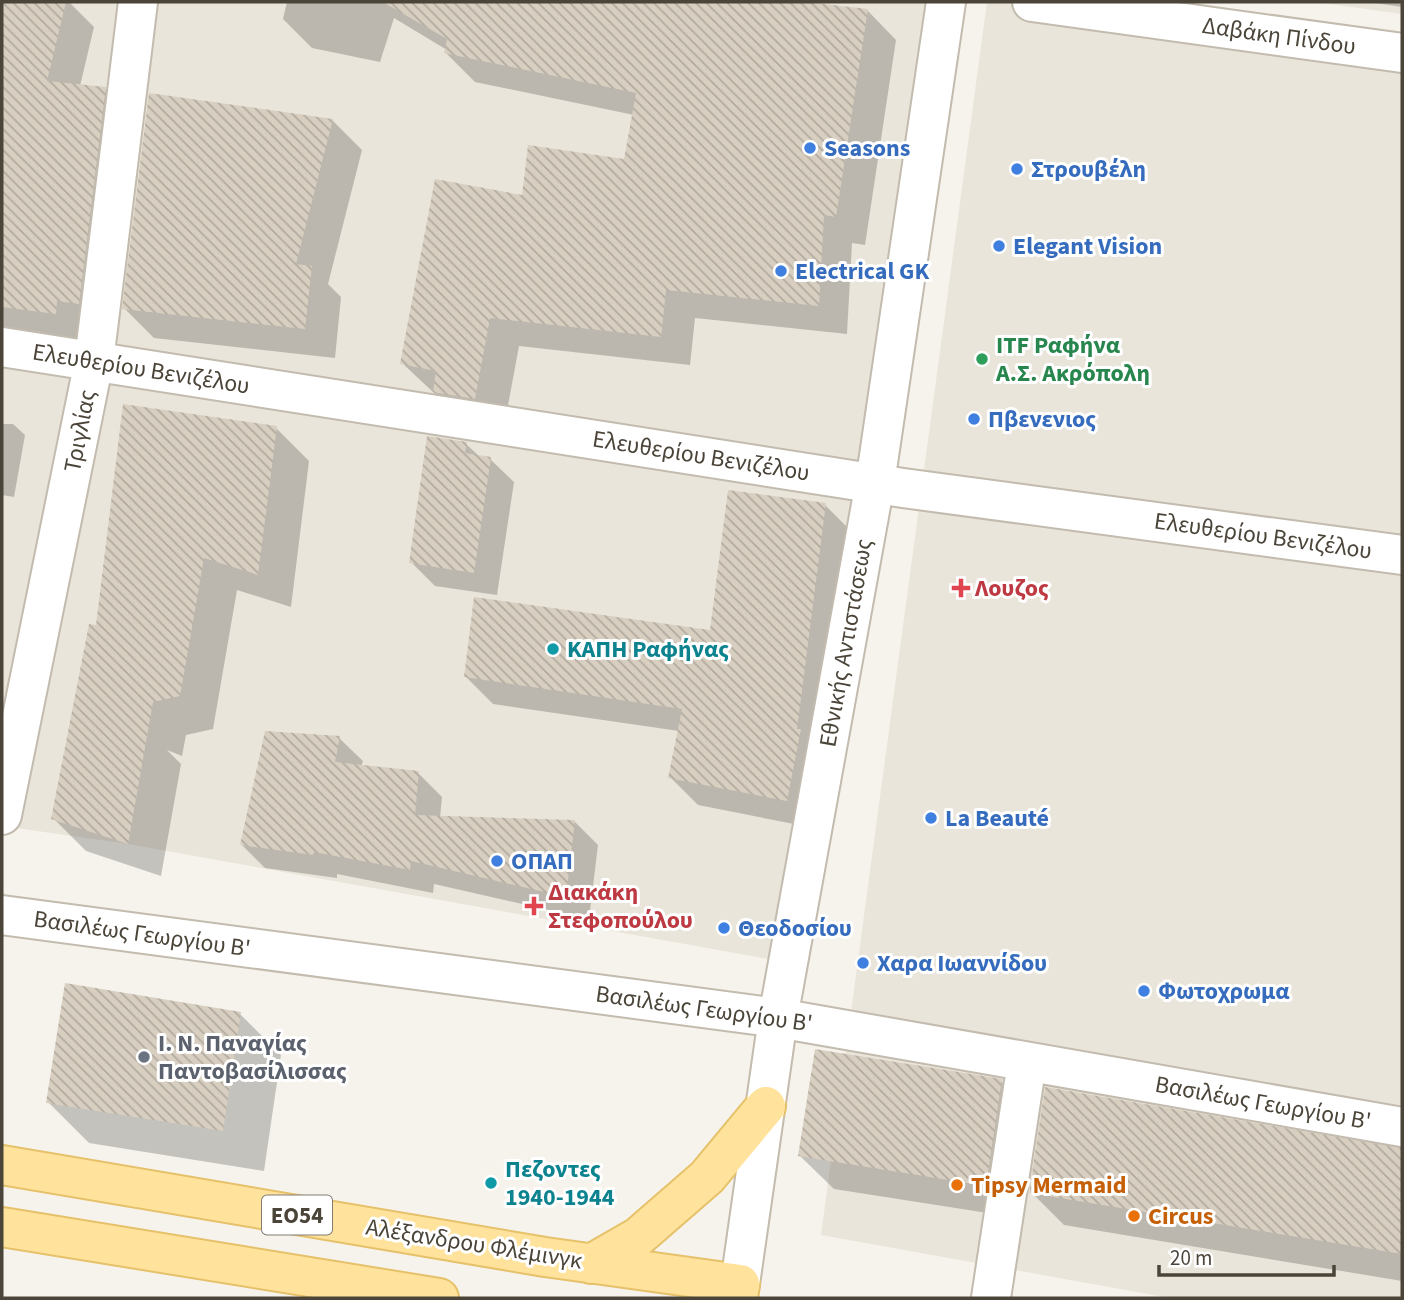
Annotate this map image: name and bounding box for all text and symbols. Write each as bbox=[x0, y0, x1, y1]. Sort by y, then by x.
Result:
street label: Δαβάκη Πίνδου bbox=[1200, 8, 1358, 64]
place label: Seasons bbox=[824, 131, 910, 166]
marker: Seasons bbox=[802, 140, 818, 156]
place label: Στρουβέλη bbox=[1031, 152, 1146, 187]
marker: Στρουβέλη bbox=[1009, 161, 1025, 177]
place label: Elegant Vision bbox=[1013, 229, 1162, 264]
marker: Elegant Vision bbox=[991, 238, 1007, 254]
place label: Electrical GK bbox=[795, 254, 929, 289]
marker: Electrical GK bbox=[773, 263, 789, 279]
place label: ITF Ραφήνα Α.Σ. Ακρόπολη bbox=[995, 328, 1150, 391]
street label: Ελευθερίου Βενιζέλου bbox=[30, 335, 252, 403]
marker: ITF Ραφήνα Α.Σ. Ακρόπολη bbox=[974, 351, 990, 367]
street label: Τριγλίας bbox=[55, 387, 105, 475]
place label: Πβενενιος bbox=[988, 402, 1096, 437]
marker: Πβενενιος bbox=[966, 411, 982, 427]
street label: Ελευθερίου Βενιζέλου bbox=[590, 422, 812, 490]
street label: Ελευθερίου Βενιζέλου bbox=[1152, 503, 1374, 569]
street label: Εθνικής Αντιστάσεως bbox=[810, 536, 882, 750]
place label: Λουζος bbox=[974, 571, 1049, 606]
marker: Λουζος bbox=[953, 580, 969, 596]
place label: ΚΑΠΗ Ραφήνας bbox=[567, 632, 729, 667]
marker: ΚΑΠΗ Ραφήνας bbox=[545, 641, 561, 657]
place label: La Beauté bbox=[945, 801, 1049, 836]
marker: La Beauté bbox=[923, 810, 939, 826]
place label: ΟΠΑΠ bbox=[511, 844, 573, 879]
marker: ΟΠΑΠ bbox=[489, 853, 505, 869]
place label: Διακάκη Στεφοπούλου bbox=[548, 875, 693, 938]
marker: Διακάκη Στεφοπούλου bbox=[526, 898, 542, 914]
street label: Βασιλέως Γεωργίου Β' bbox=[31, 901, 253, 967]
place label: Θεοδοσίου bbox=[738, 911, 852, 946]
marker: Θεοδοσίου bbox=[716, 920, 732, 936]
place label: Χαρα Ιωαννίδου bbox=[877, 946, 1047, 981]
marker: Χαρα Ιωαννίδου bbox=[855, 955, 871, 971]
place label: Φωτοχρωμα bbox=[1158, 974, 1290, 1009]
street label: Βασιλέως Γεωργίου Β' bbox=[593, 976, 815, 1042]
marker: Φωτοχρωμα bbox=[1136, 983, 1152, 999]
place label: Ι. Ν. Παναγίας Παντοβασίλισσας bbox=[158, 1026, 347, 1089]
marker: Ι. Ν. Παναγίας Παντοβασίλισσας bbox=[136, 1049, 152, 1065]
street label: Βασιλέως Γεωργίου Β' bbox=[1152, 1067, 1374, 1139]
place label: Πεζοντες 1940-1944 bbox=[505, 1152, 615, 1215]
place label: Tipsy Mermaid bbox=[971, 1168, 1126, 1203]
marker: Πεζοντες 1940-1944 bbox=[483, 1175, 499, 1191]
marker: Tipsy Mermaid bbox=[949, 1177, 965, 1193]
road number: ΕΟ54 bbox=[262, 1196, 332, 1234]
place label: Circus bbox=[1148, 1199, 1213, 1234]
marker: Circus bbox=[1126, 1208, 1142, 1224]
street label: Αλέξανδρου Φλέμινγκ bbox=[363, 1210, 585, 1278]
scale bar bbox=[1159, 1234, 1334, 1278]
text: 20 m bbox=[1170, 1243, 1212, 1273]

